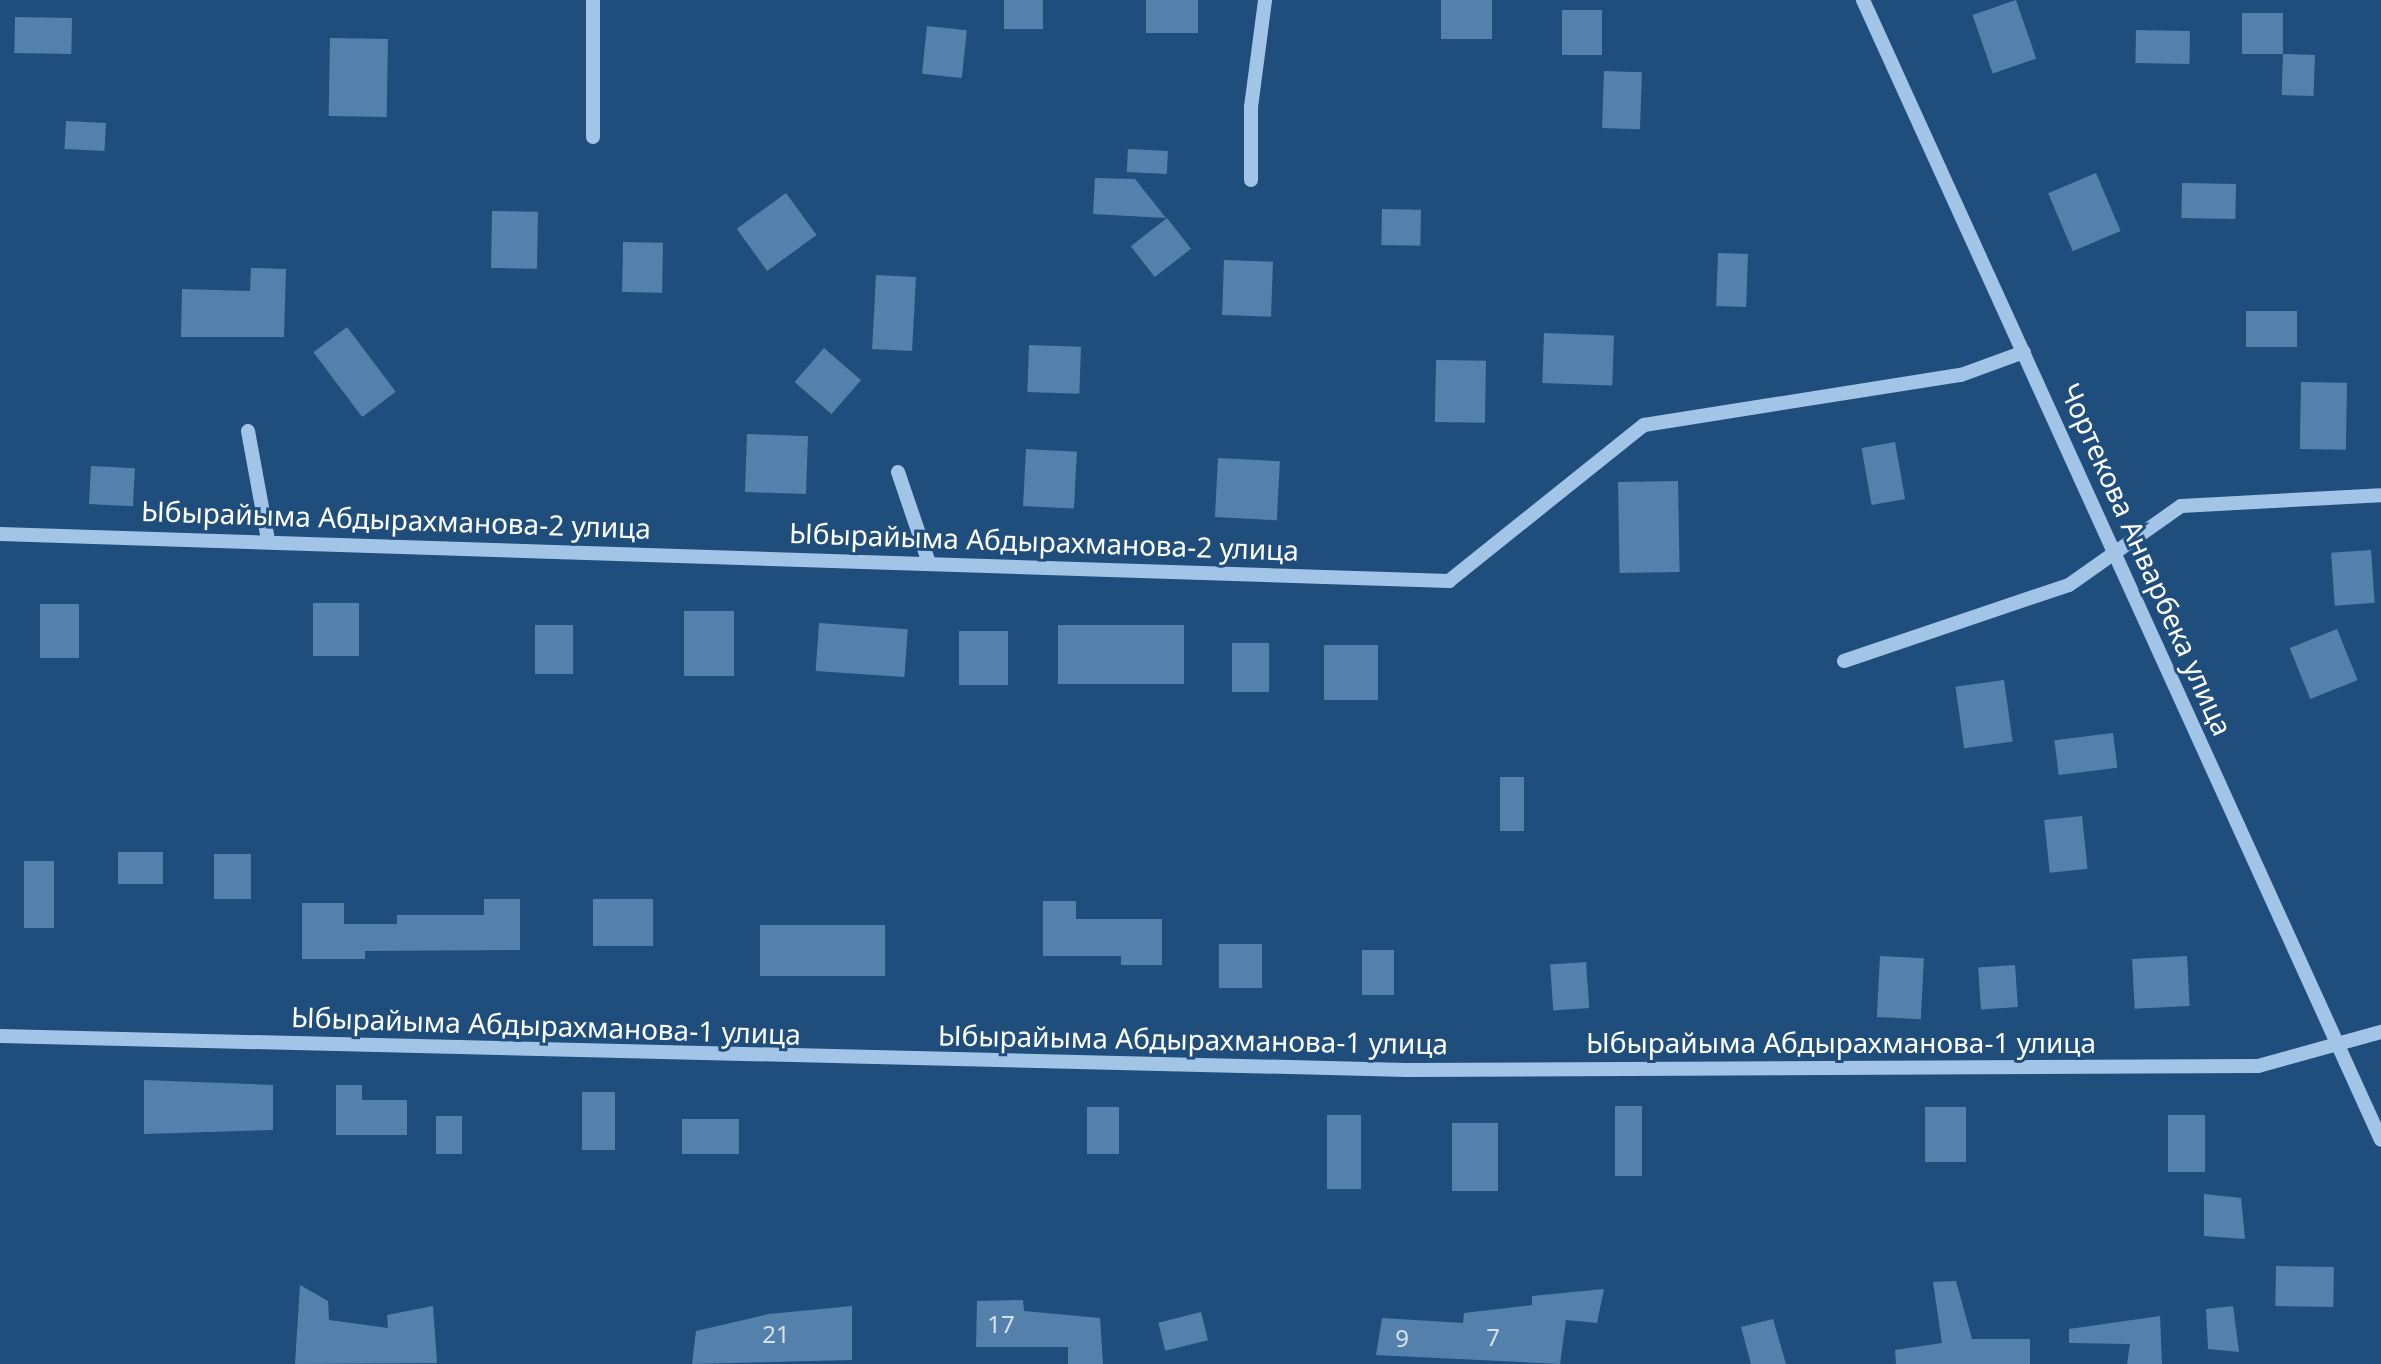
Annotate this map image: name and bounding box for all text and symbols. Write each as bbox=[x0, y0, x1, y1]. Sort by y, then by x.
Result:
street label: Чортекова Анварбека улица bbox=[2054, 378, 2240, 740]
street label: Ыбырайыма Абдырахманова-2 улица bbox=[140, 493, 652, 545]
street label: Ыбырайыма Абдырахманова-2 улица bbox=[788, 515, 1300, 567]
street label: Ыбырайыма Абдырахманова-1 улица bbox=[290, 999, 802, 1051]
street label: Ыбырайыма Абдырахманова-1 улица bbox=[938, 1018, 1448, 1060]
street label: Ыбырайыма Абдырахманова-1 улица bbox=[1586, 1025, 2096, 1059]
house number: 17 bbox=[987, 1310, 1015, 1338]
house number: 21 bbox=[762, 1320, 790, 1348]
house number: 7 bbox=[1486, 1323, 1500, 1351]
house number: 9 bbox=[1395, 1324, 1409, 1352]

